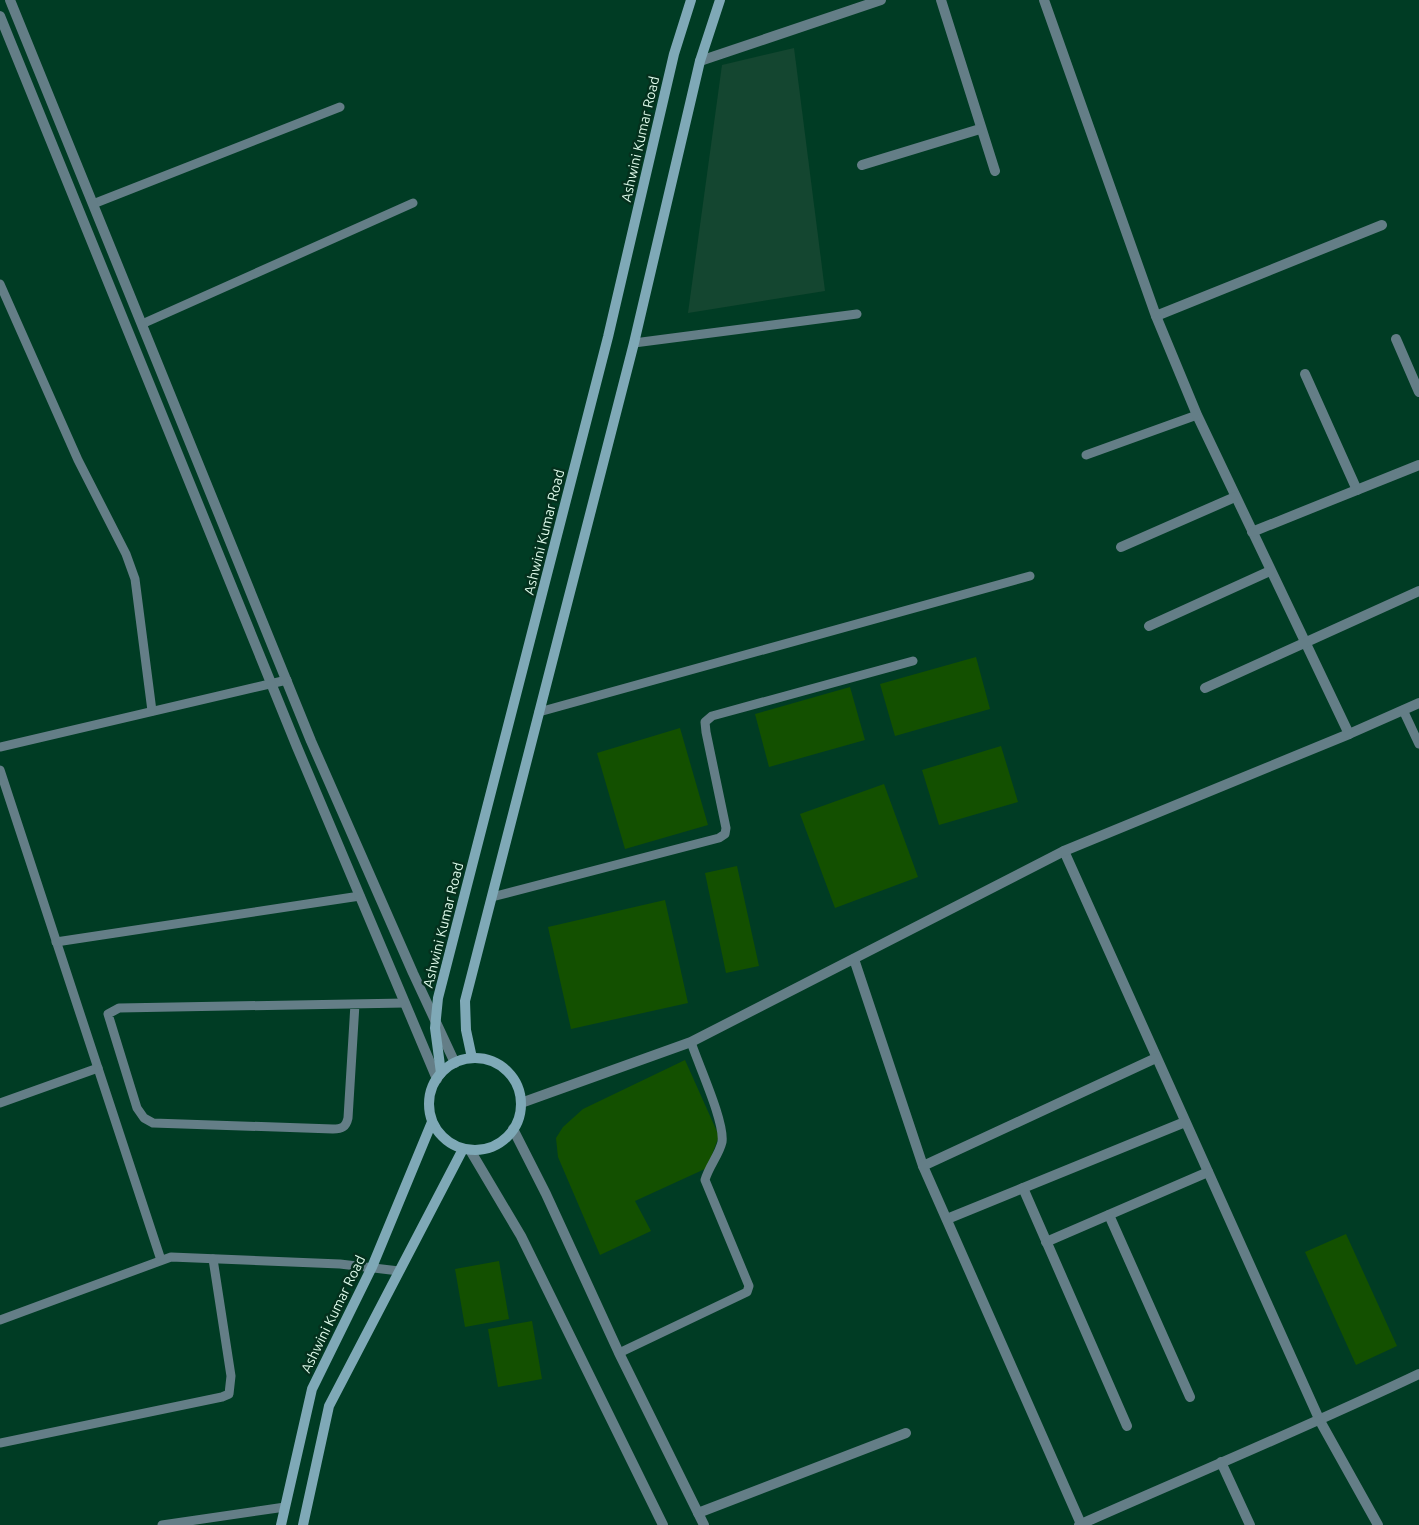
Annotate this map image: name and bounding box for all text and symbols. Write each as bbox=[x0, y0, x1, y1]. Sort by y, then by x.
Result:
street label: Ashwini Kumar Road bbox=[618, 74, 662, 204]
street label: Ashwini Kumar Road bbox=[521, 468, 567, 596]
street label: Ashwini Kumar Road bbox=[420, 861, 466, 989]
street label: Ashwini Kumar Road bbox=[298, 1253, 368, 1375]

